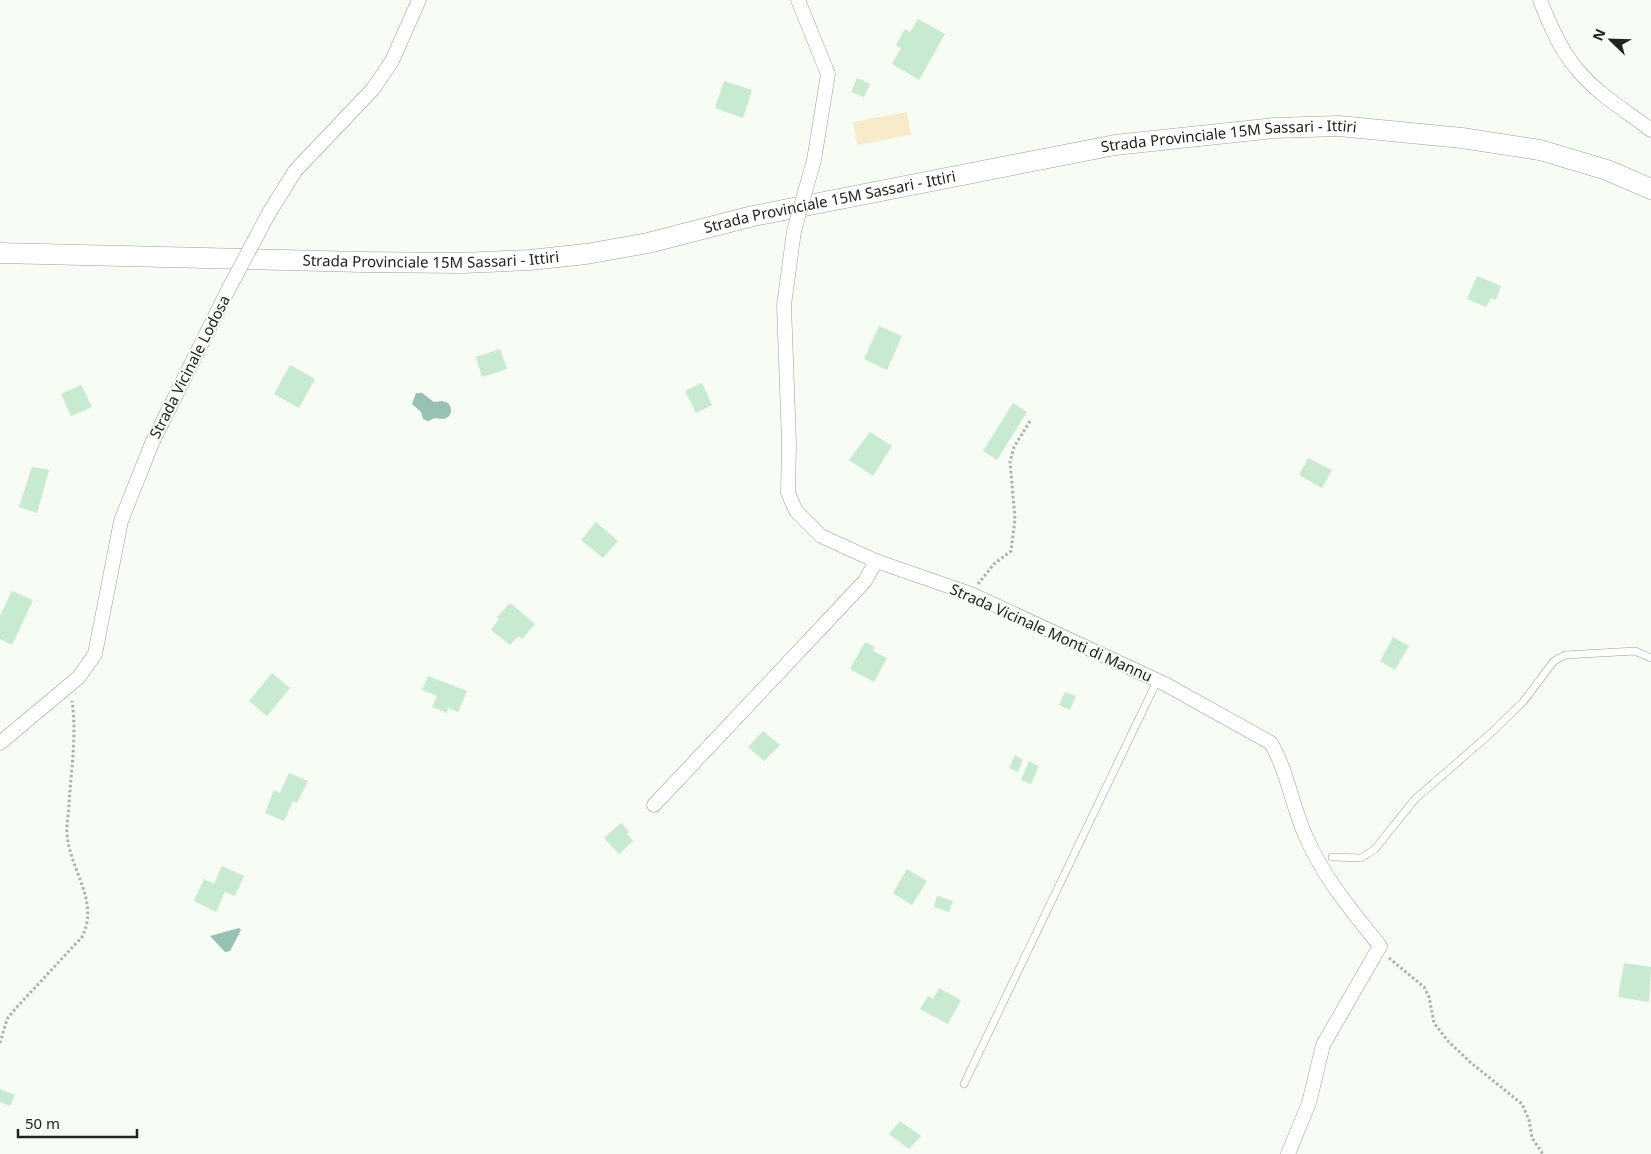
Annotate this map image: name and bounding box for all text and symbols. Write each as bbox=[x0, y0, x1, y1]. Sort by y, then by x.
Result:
north arrow bbox=[1586, 15, 1636, 65]
text: N bbox=[1588, 26, 1610, 44]
street label: Strada Provinciale 15M Sassari - Ittiri bbox=[1099, 115, 1358, 157]
street label: Strada Provinciale 15M Sassari - Ittiri bbox=[702, 165, 957, 237]
street label: Strada Provinciale 15M Sassari - Ittiri bbox=[302, 246, 560, 272]
street label: Strada Vicinale Lodosa bbox=[144, 292, 234, 442]
street label: Strada Vicinale Monti di Mannu bbox=[947, 578, 1156, 686]
scale bar bbox=[18, 1106, 136, 1138]
text: 50 m bbox=[25, 1113, 60, 1133]

